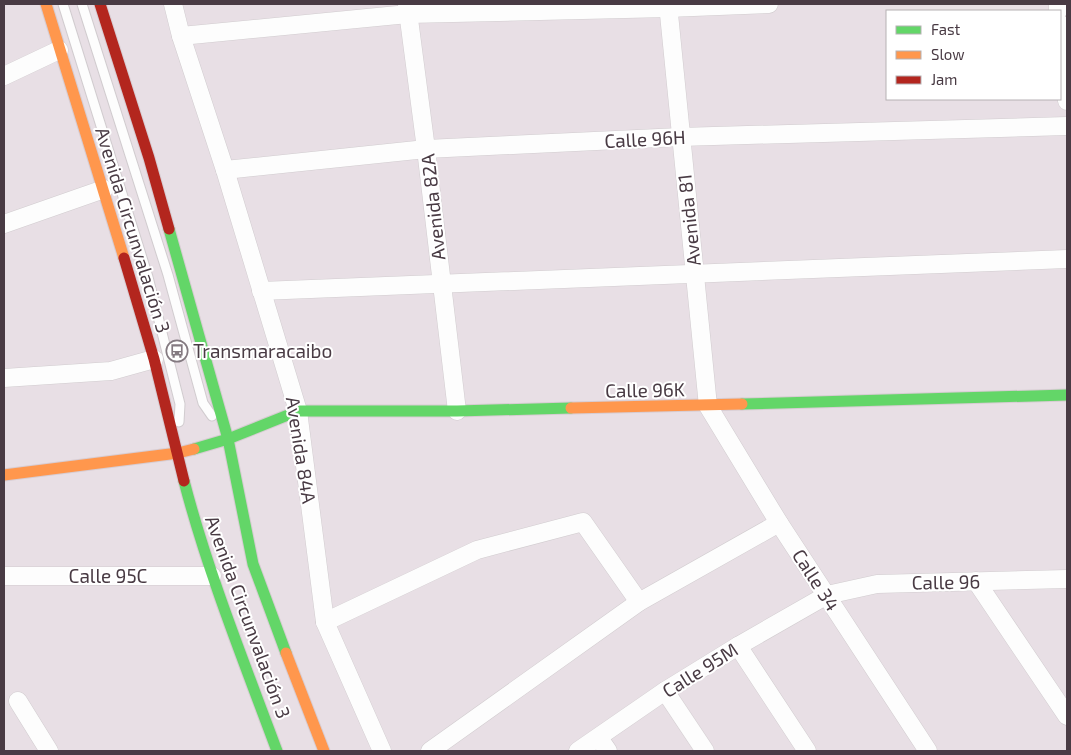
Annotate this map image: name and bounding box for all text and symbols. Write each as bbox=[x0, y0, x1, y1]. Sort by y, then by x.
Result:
legend bbox=[886, 10, 1061, 100]
text: Fast bbox=[931, 20, 961, 38]
text: Slow bbox=[931, 45, 965, 63]
text: Jam bbox=[931, 70, 957, 88]
street label: Avenida Circunvalación 3 bbox=[91, 124, 176, 336]
street label: Calle 96H bbox=[604, 125, 686, 152]
street label: Avenida 82A bbox=[415, 152, 450, 261]
street label: Avenida 81 bbox=[672, 173, 705, 267]
bus stop icon: Transmaracaibo bbox=[165, 339, 189, 363]
place label: Transmaracaibo bbox=[193, 339, 332, 362]
street label: Calle 96K bbox=[605, 377, 685, 402]
street label: Avenida 84A bbox=[282, 395, 321, 505]
street label: Avenida Circunvalación 3 bbox=[201, 512, 296, 721]
street label: Calle 34 bbox=[788, 544, 845, 615]
street label: Calle 95C bbox=[69, 564, 148, 587]
street label: Calle 96 bbox=[911, 569, 981, 594]
street label: Calle 95M bbox=[658, 637, 742, 702]

